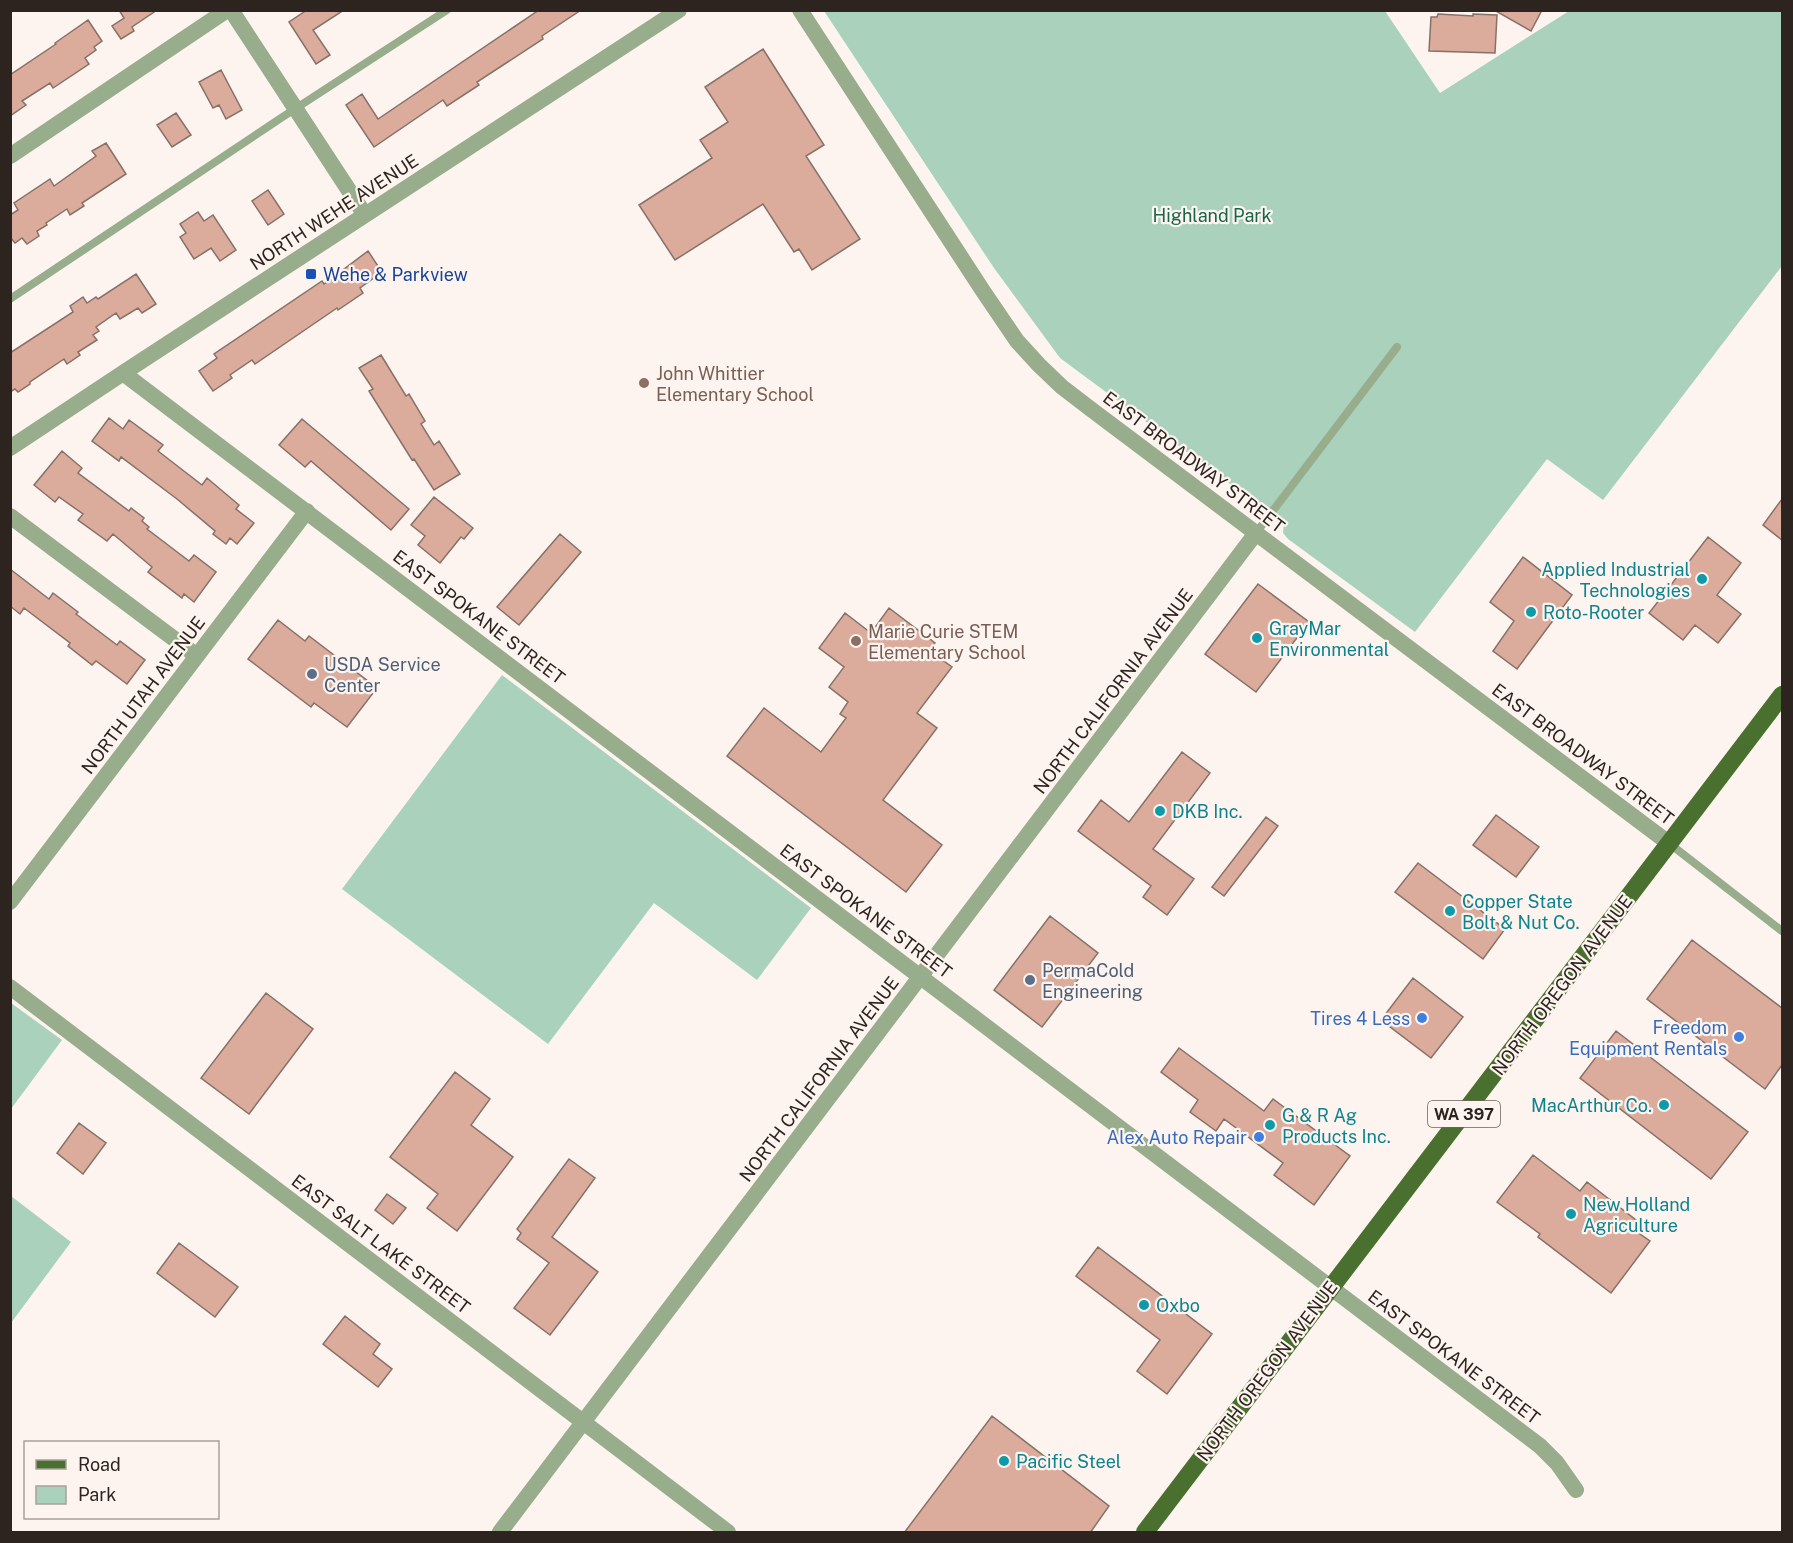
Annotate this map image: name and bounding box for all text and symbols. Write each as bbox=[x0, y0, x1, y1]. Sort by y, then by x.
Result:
street label: NORTH WEHE AVENUE bbox=[246, 150, 422, 274]
park label: Highland Park bbox=[1153, 205, 1272, 226]
place label: Wehe & Parkview bbox=[323, 264, 468, 285]
marker: Wehe & Parkview bbox=[304, 267, 318, 281]
place label: John Whittier Elementary School bbox=[656, 363, 814, 405]
marker: John Whittier Elementary School bbox=[637, 376, 651, 390]
street label: EAST BROADWAY STREET bbox=[1099, 387, 1289, 537]
street label: EAST SPOKANE STREET bbox=[389, 546, 569, 689]
place label: Applied Industrial Technologies bbox=[1541, 559, 1690, 601]
marker: Applied Industrial Technologies bbox=[1695, 572, 1709, 586]
street label: NORTH CALIFORNIA AVENUE bbox=[1029, 584, 1197, 798]
place label: Roto-Rooter bbox=[1543, 602, 1644, 623]
marker: Roto-Rooter bbox=[1524, 605, 1538, 619]
street label: NORTH UTAH AVENUE bbox=[77, 612, 209, 778]
place label: GrayMar Environmental bbox=[1269, 618, 1389, 660]
place label: Marie Curie STEM Elementary School bbox=[868, 621, 1026, 663]
marker: GrayMar Environmental bbox=[1250, 631, 1264, 645]
marker: Marie Curie STEM Elementary School bbox=[849, 634, 863, 648]
place label: USDA Service Center bbox=[324, 654, 441, 696]
marker: USDA Service Center bbox=[305, 667, 319, 681]
street label: EAST BROADWAY STREET bbox=[1488, 679, 1678, 829]
place label: DKB Inc. bbox=[1172, 801, 1243, 822]
marker: DKB Inc. bbox=[1153, 804, 1167, 818]
street label: EAST SPOKANE STREET bbox=[776, 840, 956, 983]
place label: Copper State Bolt & Nut Co. bbox=[1462, 891, 1580, 933]
street label: NORTH OREGON AVENUE bbox=[1487, 891, 1637, 1079]
marker: Copper State Bolt & Nut Co. bbox=[1443, 904, 1457, 918]
place label: PermaCold Engineering bbox=[1042, 960, 1143, 1002]
street label: NORTH CALIFORNIA AVENUE bbox=[735, 972, 903, 1186]
marker: PermaCold Engineering bbox=[1023, 973, 1037, 987]
place label: Tires 4 Less bbox=[1310, 1008, 1410, 1029]
marker: Tires 4 Less bbox=[1415, 1011, 1429, 1025]
place label: Freedom Equipment Rentals bbox=[1569, 1017, 1727, 1059]
marker: Freedom Equipment Rentals bbox=[1732, 1030, 1746, 1044]
place label: MacArthur Co. bbox=[1531, 1095, 1652, 1116]
marker: MacArthur Co. bbox=[1657, 1098, 1671, 1112]
road number: WA 397 bbox=[1428, 1101, 1500, 1127]
place label: G & R Ag Products Inc. bbox=[1282, 1105, 1391, 1147]
marker: G & R Ag Products Inc. bbox=[1263, 1118, 1277, 1132]
place label: Alex Auto Repair bbox=[1107, 1127, 1247, 1148]
marker: Alex Auto Repair bbox=[1252, 1130, 1266, 1144]
street label: EAST SALT LAKE STREET bbox=[288, 1170, 475, 1318]
place label: New Holland Agriculture bbox=[1583, 1194, 1690, 1236]
marker: New Holland Agriculture bbox=[1564, 1207, 1578, 1221]
street label: NORTH OREGON AVENUE bbox=[1192, 1277, 1342, 1465]
street label: EAST SPOKANE STREET bbox=[1364, 1286, 1544, 1429]
place label: Oxbo bbox=[1156, 1295, 1200, 1316]
marker: Oxbo bbox=[1137, 1298, 1151, 1312]
legend bbox=[24, 1441, 219, 1519]
place label: Pacific Steel bbox=[1016, 1451, 1121, 1472]
text: Road bbox=[78, 1454, 121, 1475]
marker: Pacific Steel bbox=[997, 1454, 1011, 1468]
text: Park bbox=[78, 1484, 116, 1505]

